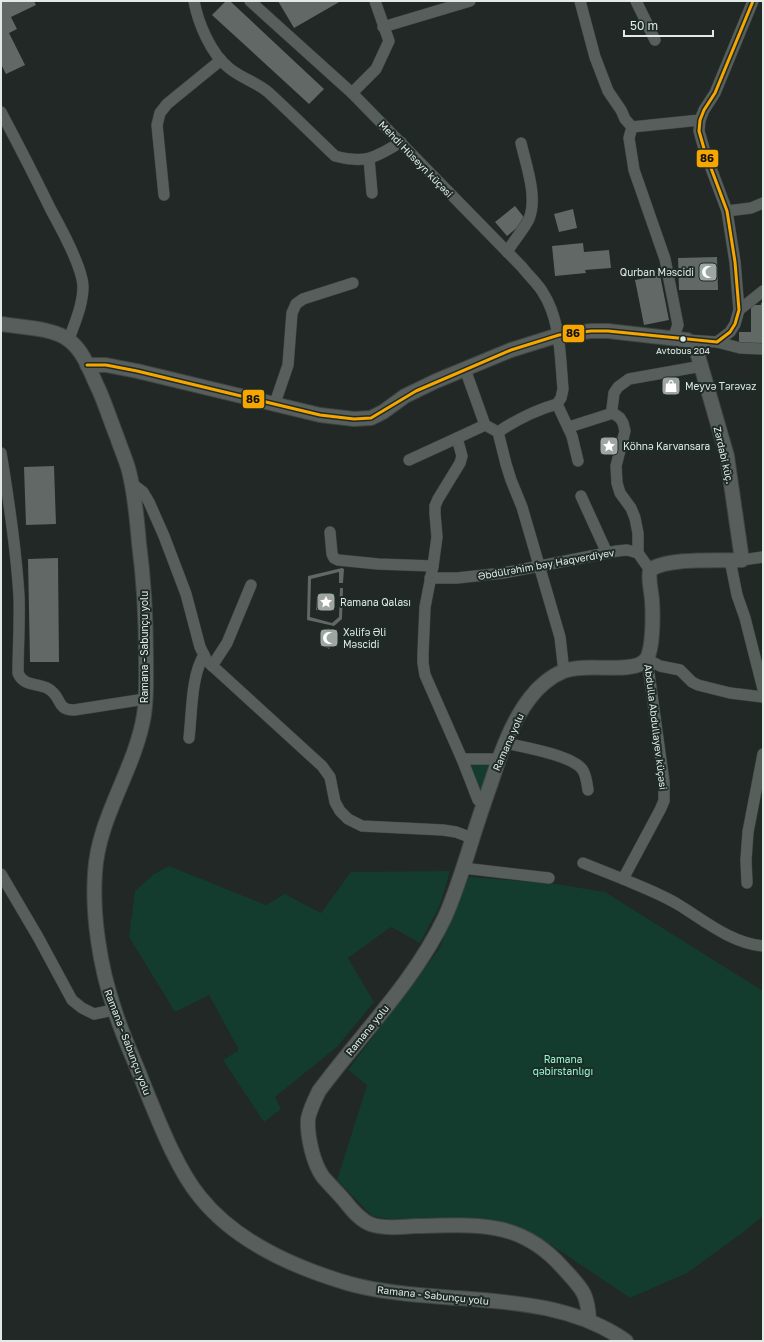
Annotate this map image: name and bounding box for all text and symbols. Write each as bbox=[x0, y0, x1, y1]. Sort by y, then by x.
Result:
scale bar bbox=[624, 12, 713, 38]
text: 50 m bbox=[630, 18, 658, 33]
street label: Mehdi Hüseyn küçəsi bbox=[376, 118, 456, 200]
line badge: 86 bbox=[696, 149, 719, 168]
text: 86 bbox=[700, 151, 714, 164]
mosque icon: Qurban Məscidi bbox=[697, 261, 719, 283]
place label: Qurban Məscidi bbox=[620, 266, 694, 278]
line badge: 86 bbox=[562, 324, 585, 343]
text: 86 bbox=[566, 326, 580, 339]
marker: Avtobus 204 bbox=[678, 334, 688, 344]
place label: Avtobus 204 bbox=[656, 345, 711, 356]
shop icon: Meyvə Tərəvəz bbox=[660, 375, 682, 397]
place label: Meyvə Tərəvəz bbox=[685, 380, 756, 392]
line badge: 86 bbox=[242, 389, 265, 409]
text: 86 bbox=[246, 392, 260, 405]
street label: Zərdabi küç. bbox=[712, 425, 736, 485]
place icon: Köhnə Karvansara bbox=[598, 435, 620, 457]
place label: Köhnə Karvansara bbox=[623, 440, 710, 452]
street label: Əbdülrəhim bəy Haqverdiyev bbox=[477, 546, 616, 582]
street label: Ramana - Sabunçu yolu bbox=[138, 591, 150, 703]
place icon: Ramana Qalası bbox=[315, 591, 337, 613]
place label: Ramana Qalası bbox=[340, 596, 411, 608]
place label: Xəlifə Əli Məscidi bbox=[343, 626, 386, 650]
mosque icon: Xəlifə Əli Məscidi bbox=[318, 627, 340, 649]
street label: Abdulla Abdullayev küçəsi bbox=[642, 664, 670, 790]
street label: Ramana yolu bbox=[490, 711, 526, 773]
street label: Ramana - Sabunçu yolu bbox=[102, 987, 154, 1097]
street label: Ramana yolu bbox=[343, 1002, 391, 1058]
park label: Ramana qəbirstanlığı bbox=[533, 1053, 593, 1077]
street label: Ramana - Sabunçu yolu bbox=[376, 1283, 490, 1307]

